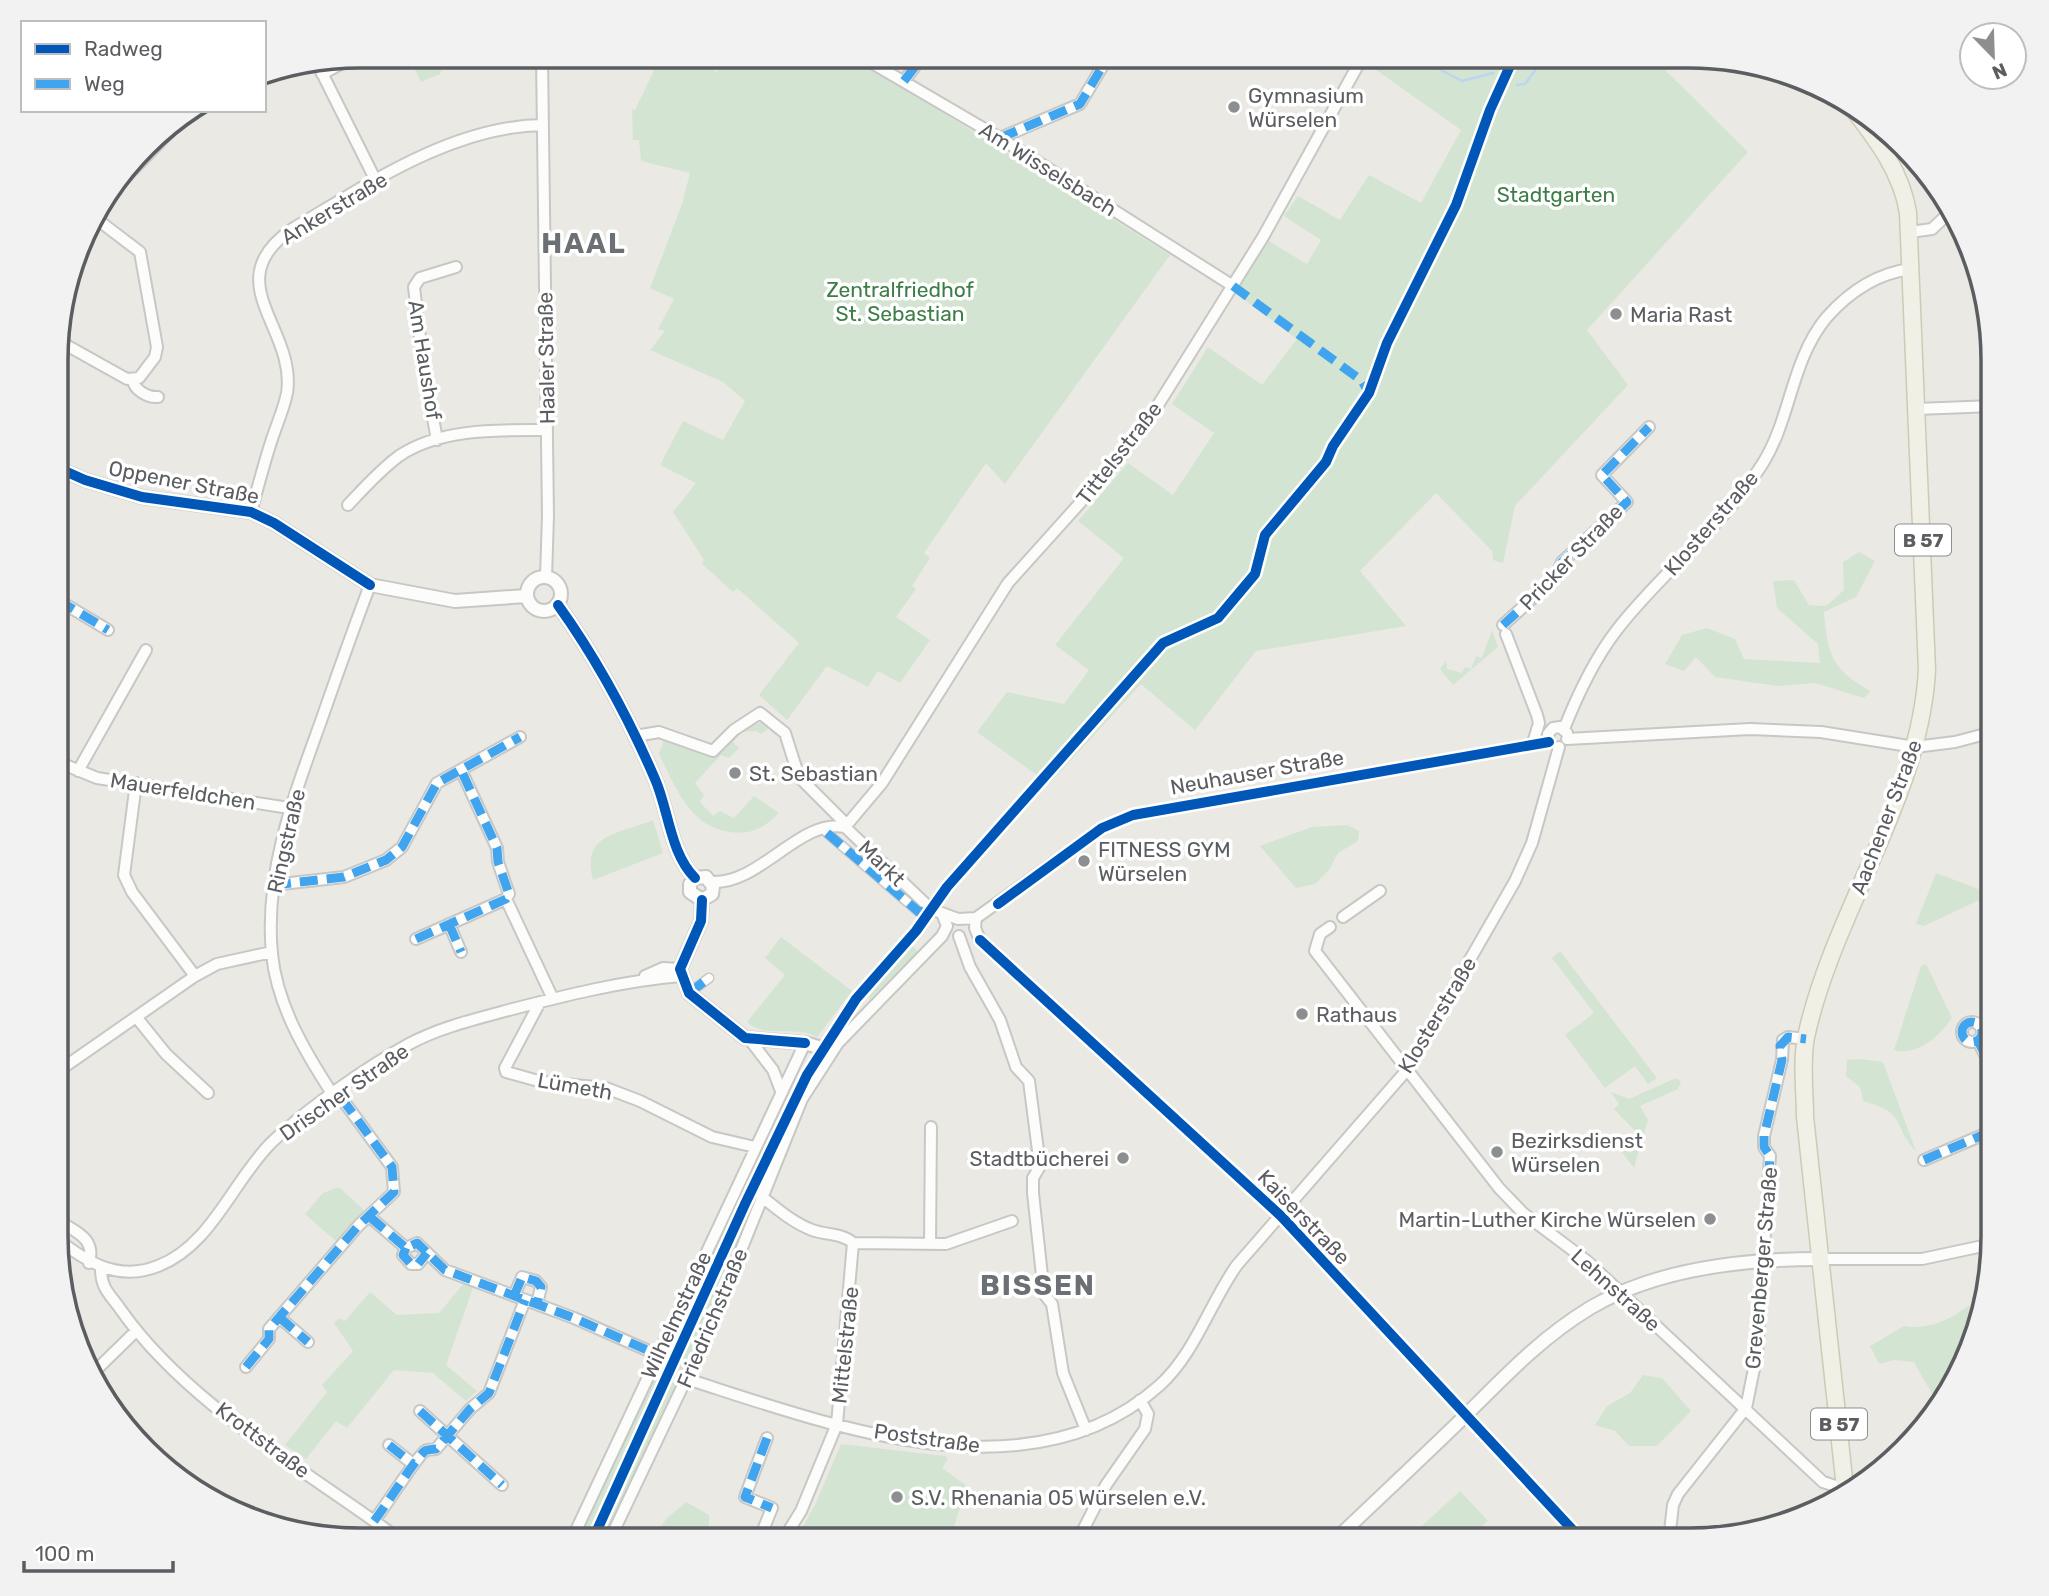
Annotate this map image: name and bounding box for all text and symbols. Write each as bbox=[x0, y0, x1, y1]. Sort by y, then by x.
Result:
legend bbox=[21, 21, 266, 112]
north arrow bbox=[1958, 21, 2028, 91]
text: Radweg bbox=[84, 36, 163, 61]
text: N bbox=[1989, 58, 2010, 84]
text: Weg bbox=[84, 71, 125, 96]
place label: Gymnasium Würselen bbox=[1248, 83, 1364, 132]
marker: Gymnasium Würselen bbox=[1226, 99, 1242, 115]
street label: Am Wisselsbach bbox=[975, 117, 1121, 221]
street label: Ankerstraße bbox=[276, 167, 392, 249]
park label: Stadtgarten bbox=[1497, 182, 1615, 207]
district label: HAAL bbox=[541, 227, 627, 260]
park label: Zentralfriedhof St. Sebastian bbox=[826, 277, 974, 326]
street label: Haaler Straße bbox=[532, 292, 560, 424]
street label: Am Haushof bbox=[403, 298, 447, 422]
place label: Maria Rast bbox=[1630, 302, 1732, 327]
marker: Maria Rast bbox=[1608, 306, 1624, 322]
street label: Tittelsstraße bbox=[1071, 397, 1167, 509]
street label: Oppener Straße bbox=[107, 455, 261, 509]
street label: Klosterstraße bbox=[1659, 465, 1763, 581]
street label: Pricker Straße bbox=[1514, 499, 1628, 615]
road number: B 57 bbox=[1895, 524, 1951, 555]
street label: Aachener Straße bbox=[1845, 736, 1927, 898]
street label: Neuhauser Straße bbox=[1168, 744, 1346, 800]
place label: St. Sebastian bbox=[749, 761, 878, 786]
marker: St. Sebastian bbox=[727, 765, 743, 781]
street label: Mauerfeldchen bbox=[109, 767, 257, 815]
street label: Ringstraße bbox=[262, 786, 310, 896]
street label: Markt bbox=[853, 835, 911, 891]
place label: FITNESS GYM Würselen bbox=[1098, 837, 1231, 886]
marker: FITNESS GYM Würselen bbox=[1076, 853, 1092, 869]
street label: Klosterstraße bbox=[1393, 952, 1481, 1078]
place label: Rathaus bbox=[1316, 1002, 1397, 1027]
marker: Rathaus bbox=[1294, 1006, 1310, 1022]
street label: Drischer Straße bbox=[275, 1038, 413, 1146]
street label: Lümeth bbox=[536, 1067, 614, 1105]
place label: Bezirksdienst Würselen bbox=[1511, 1128, 1643, 1177]
marker: Bezirksdienst Würselen bbox=[1489, 1144, 1505, 1160]
place label: Stadtbücherei bbox=[970, 1146, 1109, 1171]
marker: Stadtbücherei bbox=[1115, 1150, 1131, 1166]
street label: Kaiserstraße bbox=[1253, 1164, 1355, 1270]
street label: Grevenberger Straße bbox=[1740, 1166, 1782, 1370]
place label: Martin-Luther Kirche Würselen bbox=[1398, 1207, 1696, 1232]
marker: Martin-Luther Kirche Würselen bbox=[1702, 1211, 1718, 1227]
street label: Lehnstraße bbox=[1566, 1243, 1666, 1337]
street label: Friedrichstraße bbox=[671, 1244, 753, 1392]
street label: Wilhelmstraße bbox=[636, 1247, 716, 1383]
district label: BISSEN bbox=[980, 1269, 1096, 1302]
street label: Mittelstraße bbox=[826, 1285, 864, 1405]
street label: Krottstraße bbox=[211, 1397, 315, 1483]
road number: B 57 bbox=[1811, 1408, 1867, 1440]
street label: Poststraße bbox=[872, 1418, 982, 1458]
place label: S.V. Rhenania 05 Würselen e.V. bbox=[911, 1485, 1206, 1510]
marker: S.V. Rhenania 05 Würselen e.V. bbox=[889, 1489, 905, 1505]
scale bar bbox=[24, 1530, 173, 1574]
text: 100 m bbox=[35, 1541, 94, 1566]

